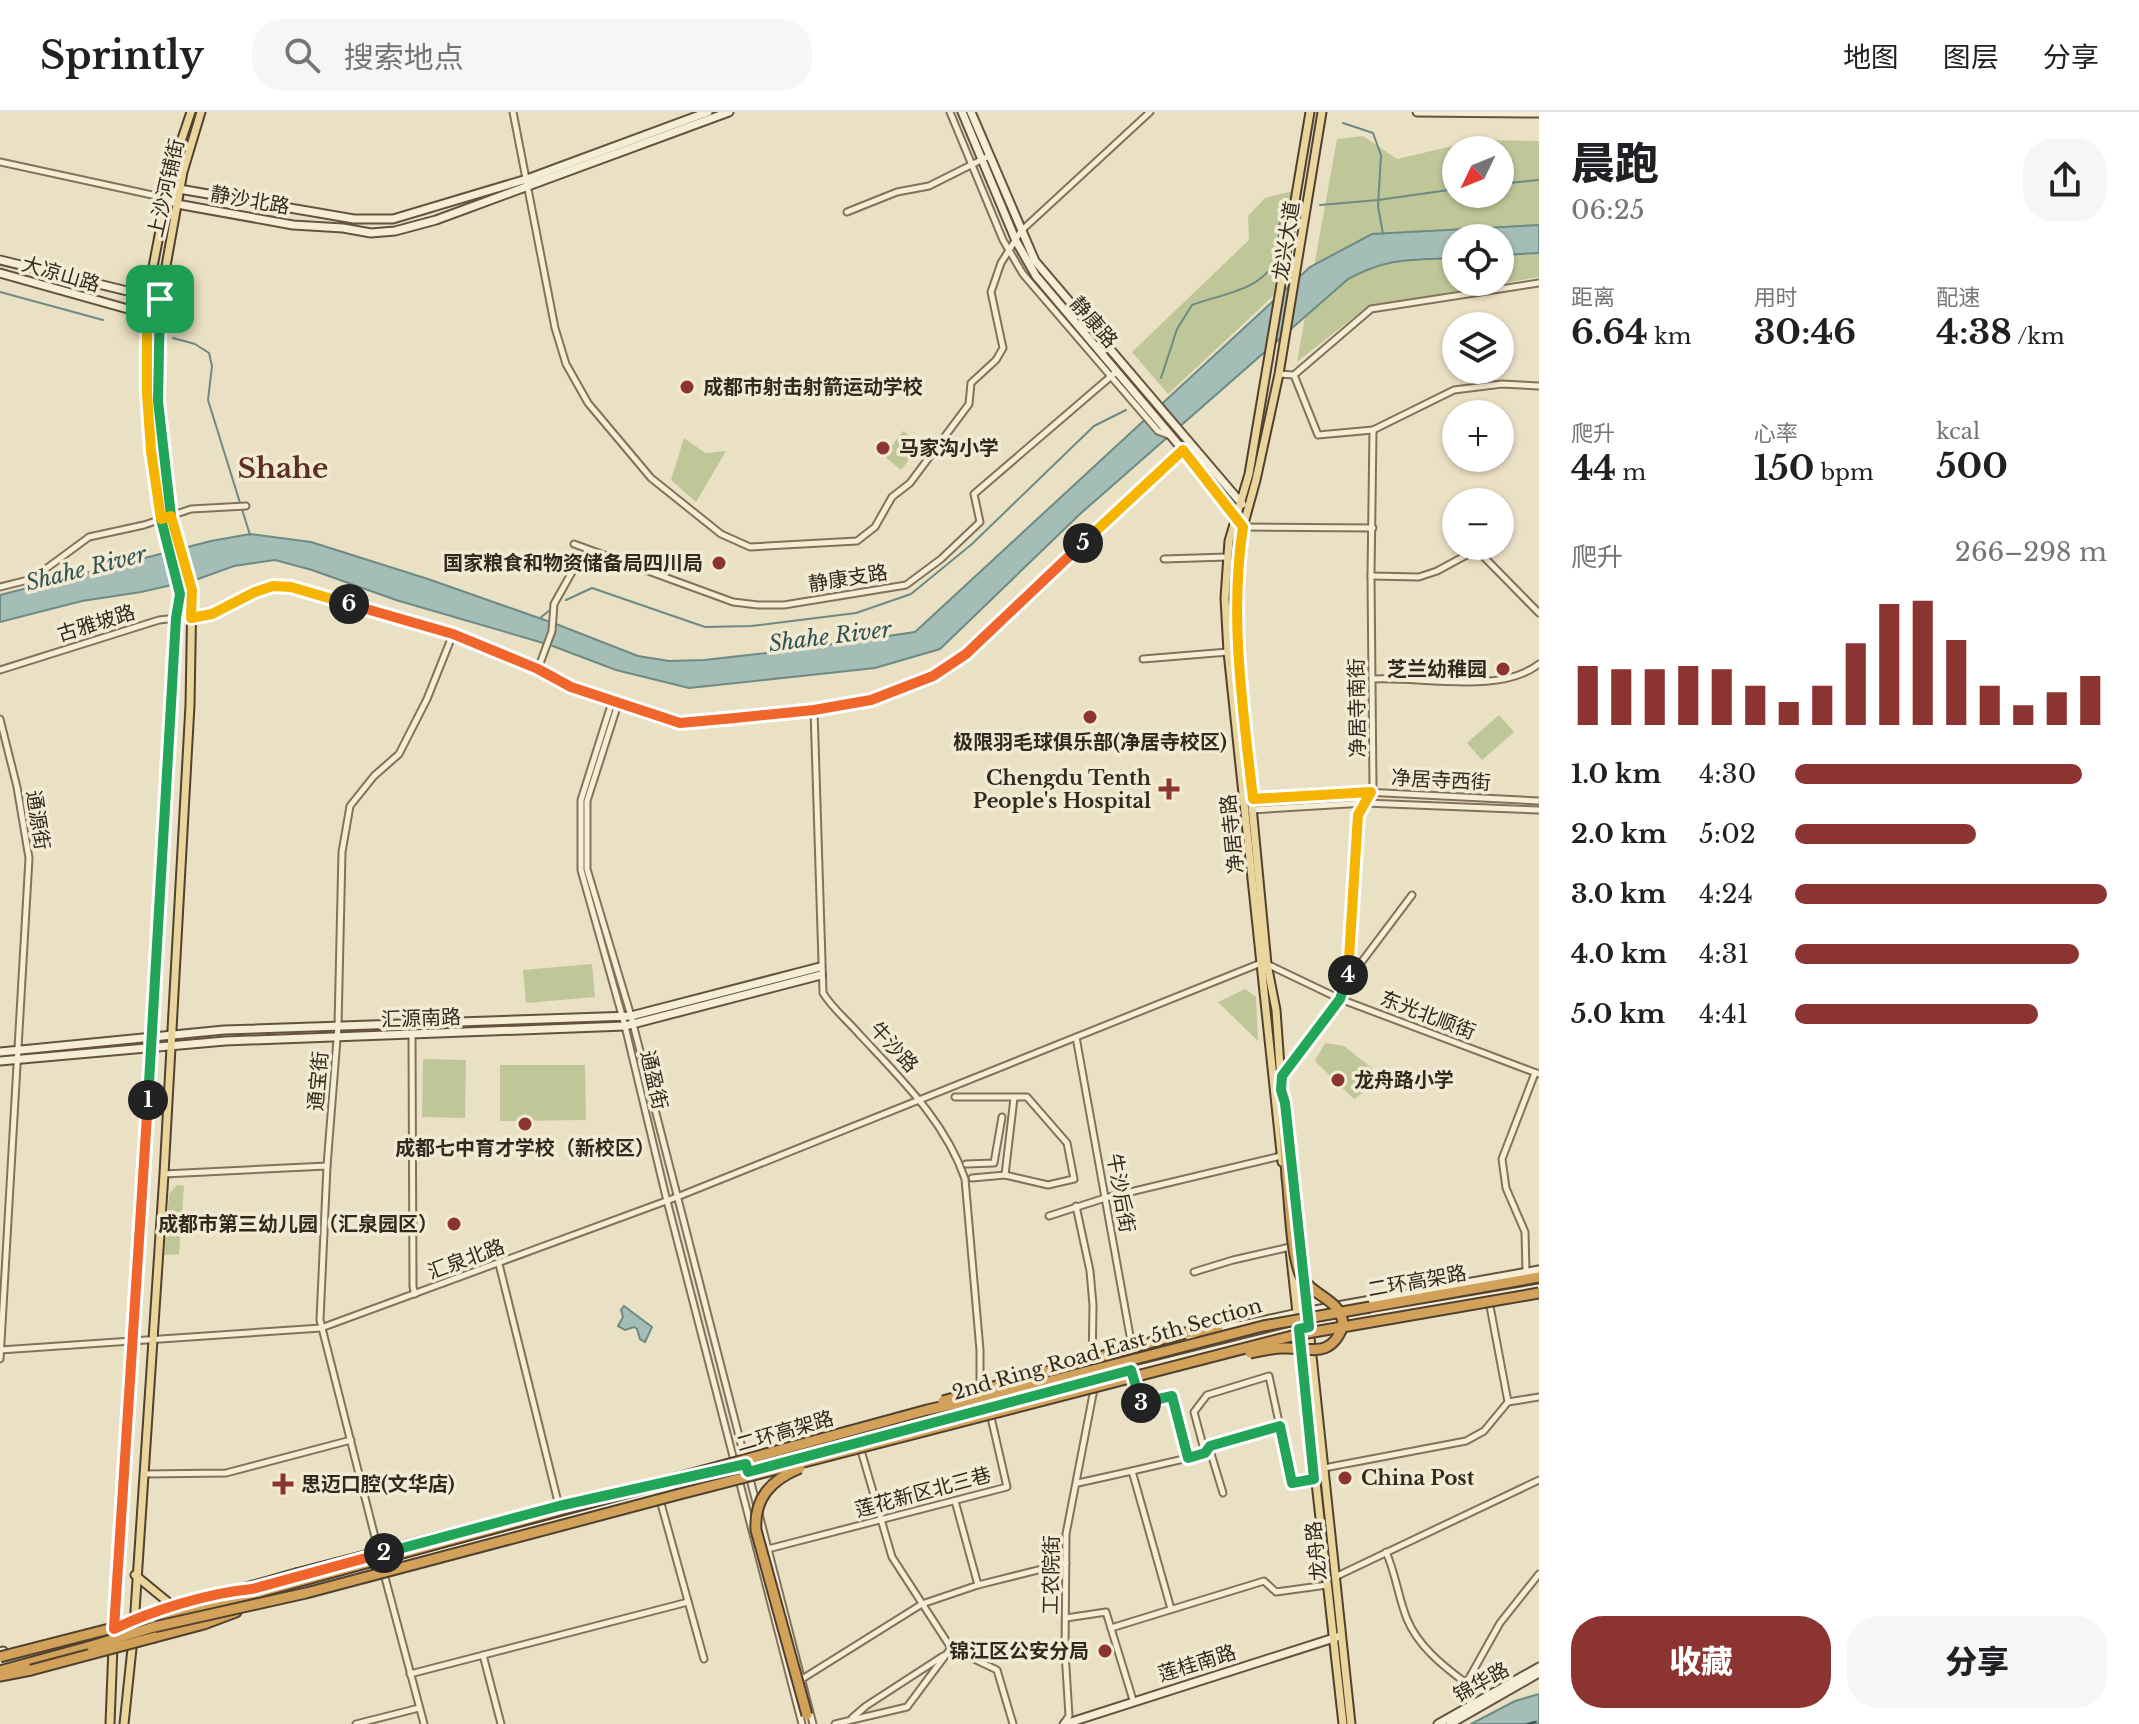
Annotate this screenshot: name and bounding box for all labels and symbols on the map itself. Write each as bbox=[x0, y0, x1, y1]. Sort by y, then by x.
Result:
north arrow bbox=[1442, 136, 1514, 208]
street label: 上沙河铺街 bbox=[143, 137, 189, 239]
street label: 静沙北路 bbox=[209, 181, 291, 219]
street label: 龙兴大道 bbox=[1268, 200, 1304, 282]
street label: 大凉山路 bbox=[19, 251, 103, 297]
pin bbox=[126, 265, 194, 333]
street label: 静康路 bbox=[1065, 291, 1123, 353]
place label: 成都市射击射箭运动学校 bbox=[703, 375, 923, 399]
marker: 成都市射击射箭运动学校 bbox=[678, 378, 696, 396]
place label: 马家沟小学 bbox=[899, 436, 999, 460]
marker: 马家沟小学 bbox=[874, 439, 892, 457]
district label: Shahe bbox=[237, 451, 329, 486]
pin: 5 bbox=[1063, 523, 1103, 563]
water label: Shahe River bbox=[23, 540, 150, 597]
place label: 国家粮食和物资储备局四川局 bbox=[443, 551, 703, 575]
marker: 国家粮食和物资储备局四川局 bbox=[710, 554, 728, 572]
street label: 静康支路 bbox=[807, 560, 889, 596]
pin: 6 bbox=[329, 584, 369, 624]
street label: 古雅坡路 bbox=[54, 600, 138, 646]
water label: Shahe River bbox=[767, 615, 894, 657]
place label: 芝兰幼稚园 bbox=[1387, 657, 1487, 681]
street label: 净居寺南街 bbox=[1344, 658, 1370, 758]
marker: 芝兰幼稚园 bbox=[1494, 660, 1512, 678]
marker: 极限羽毛球俱乐部(净居寺校区) bbox=[1081, 708, 1099, 726]
place label: 极限羽毛球俱乐部(净居寺校区) bbox=[953, 730, 1227, 754]
street label: 净居寺西街 bbox=[1390, 765, 1492, 795]
place label: Chengdu Tenth People's Hospital bbox=[973, 766, 1152, 813]
marker: Chengdu Tenth People's Hospital bbox=[1158, 778, 1180, 800]
street label: 通源街 bbox=[21, 788, 55, 852]
street label: 净居寺路 bbox=[1216, 793, 1248, 875]
pin: 4 bbox=[1328, 955, 1368, 995]
street label: 东光北顺街 bbox=[1377, 986, 1479, 1044]
street label: 汇源南路 bbox=[381, 1005, 461, 1031]
street label: 牛沙路 bbox=[865, 1017, 923, 1077]
street label: 通盈街 bbox=[636, 1048, 672, 1112]
street label: 通宝街 bbox=[303, 1050, 333, 1112]
place label: 龙舟路小学 bbox=[1354, 1068, 1454, 1092]
marker: 龙舟路小学 bbox=[1329, 1071, 1347, 1089]
pin: 1 bbox=[128, 1080, 168, 1120]
marker: 成都七中育才学校（新校区） bbox=[516, 1115, 534, 1133]
place label: 成都七中育才学校（新校区） bbox=[395, 1136, 655, 1160]
street label: 牛沙后街 bbox=[1102, 1152, 1140, 1234]
place label: 成都市第三幼儿园（汇泉园区） bbox=[158, 1212, 438, 1236]
marker: 成都市第三幼儿园（汇泉园区） bbox=[445, 1215, 463, 1233]
street label: 汇泉北路 bbox=[424, 1234, 508, 1284]
street label: 二环高架路 bbox=[1366, 1260, 1468, 1302]
street label: 2nd Ring Road East 5th Section bbox=[949, 1293, 1265, 1405]
pin: 3 bbox=[1121, 1383, 1161, 1423]
street label: 二环高架路 bbox=[734, 1406, 836, 1456]
street label: 莲花新区北三巷 bbox=[852, 1462, 994, 1522]
place label: China Post bbox=[1361, 1466, 1475, 1490]
marker: China Post bbox=[1336, 1469, 1354, 1487]
place label: 思迈口腔(文华店) bbox=[301, 1472, 455, 1496]
marker: 思迈口腔(文华店) bbox=[272, 1473, 294, 1495]
street label: 龙舟路 bbox=[1301, 1520, 1331, 1582]
pin: 2 bbox=[364, 1533, 404, 1573]
street label: 工农院街 bbox=[1038, 1535, 1064, 1615]
place label: 锦江区公安分局 bbox=[949, 1639, 1089, 1663]
street label: 莲桂南路 bbox=[1155, 1640, 1239, 1686]
marker: 锦江区公安分局 bbox=[1096, 1642, 1114, 1660]
street label: 锦华路 bbox=[1449, 1657, 1513, 1707]

